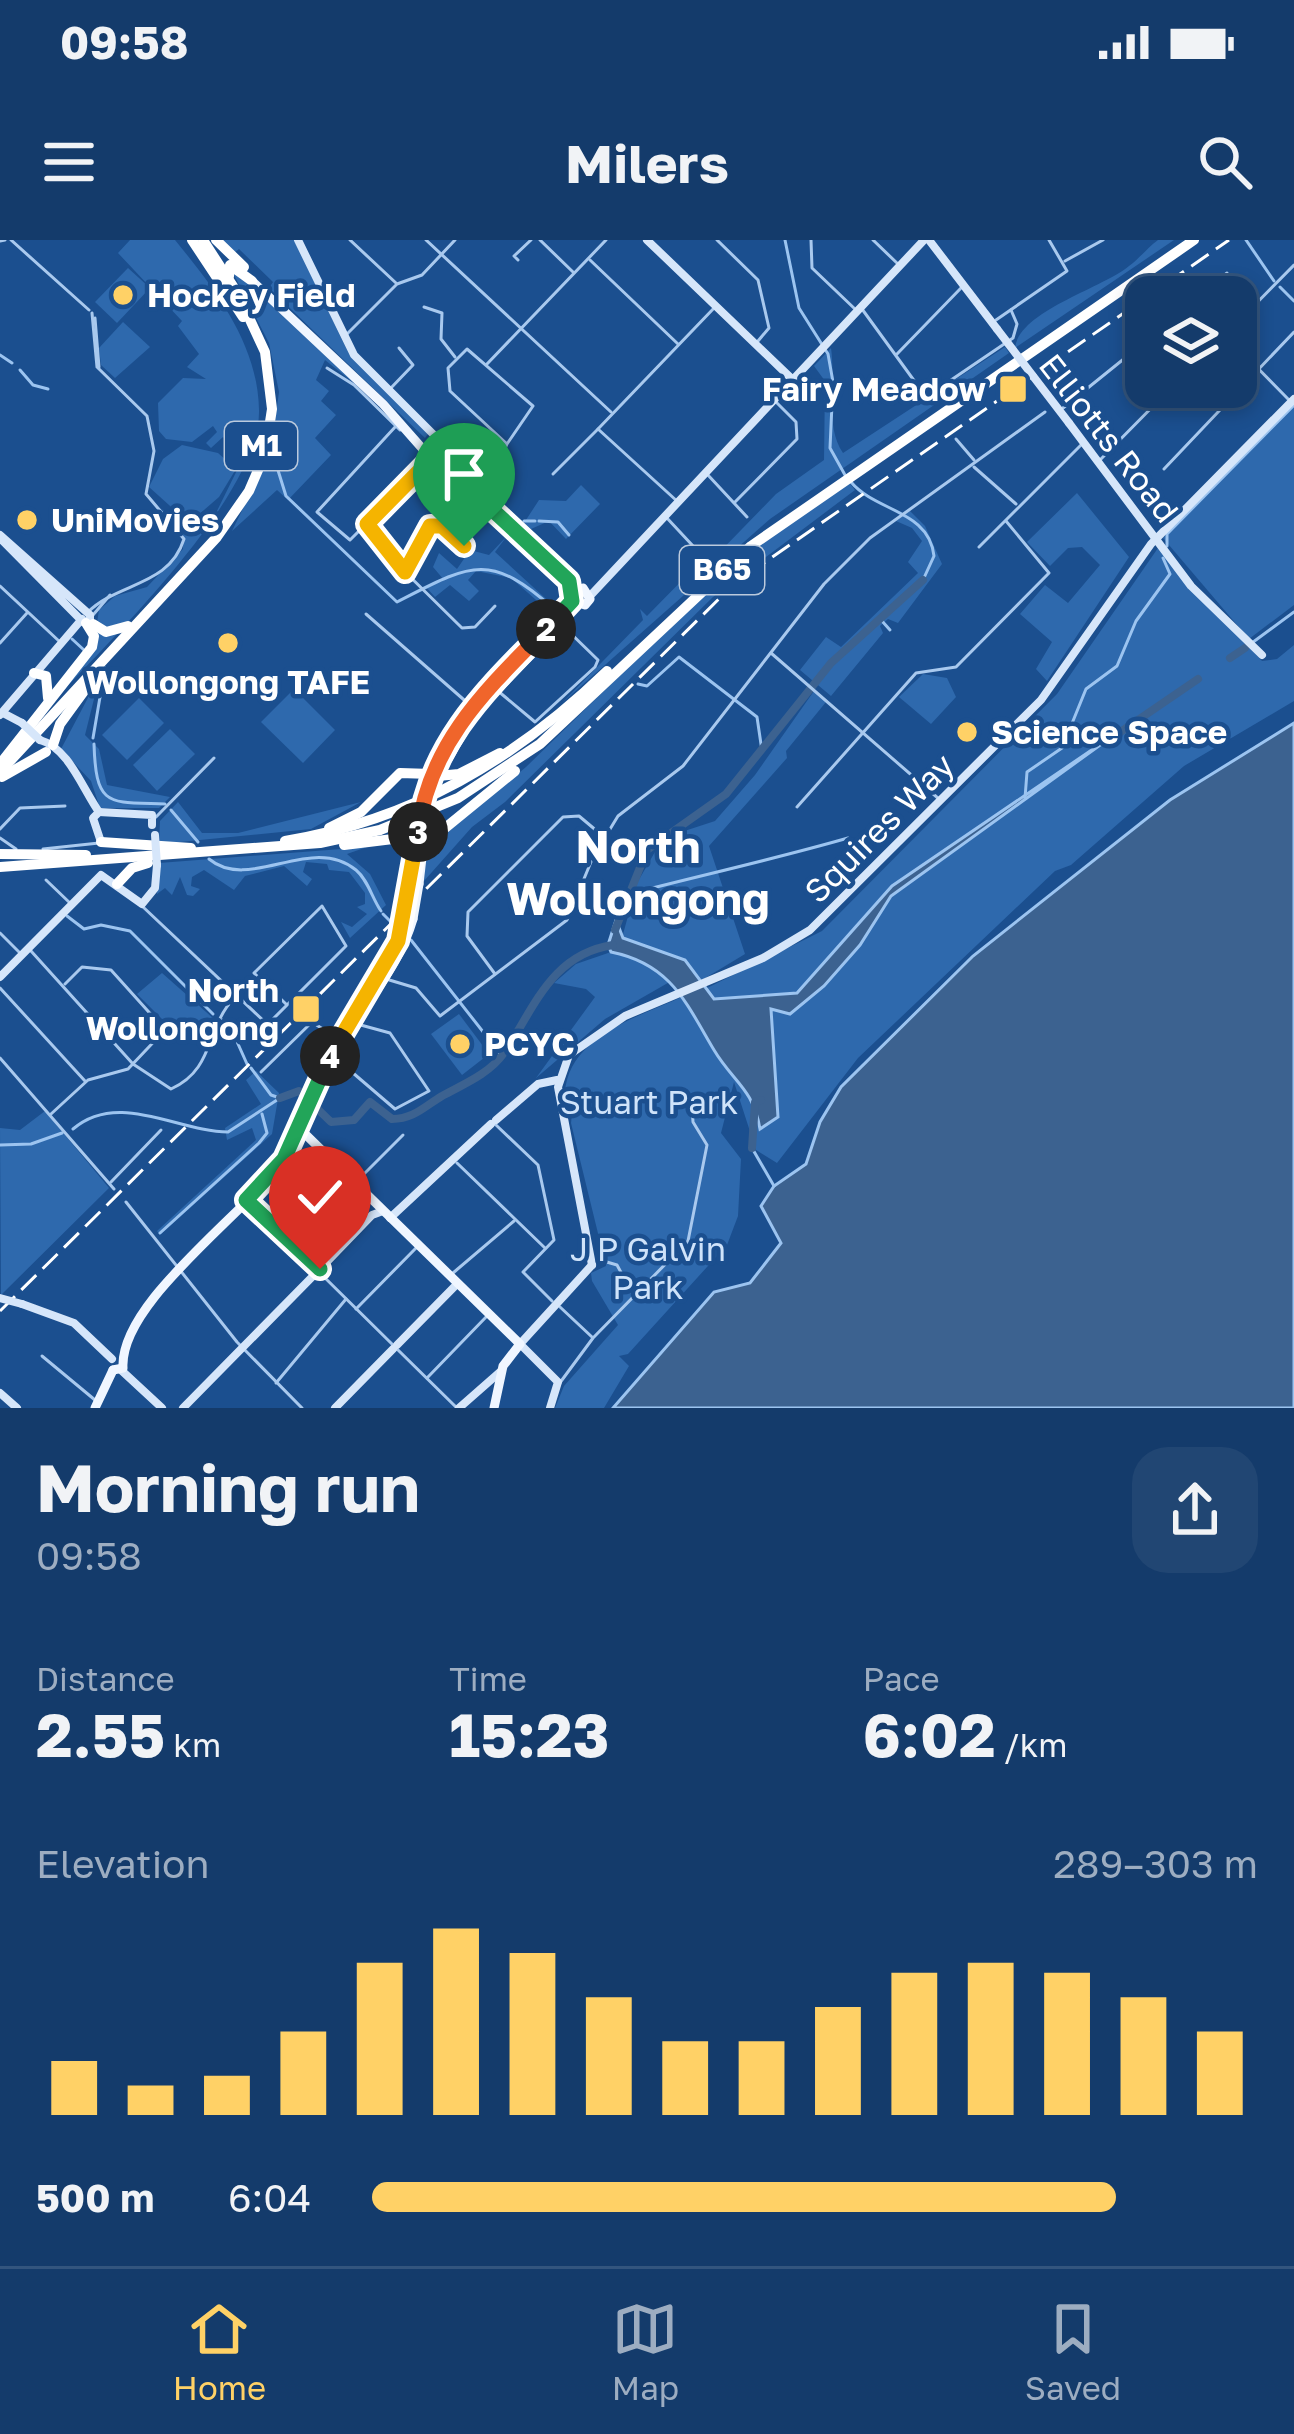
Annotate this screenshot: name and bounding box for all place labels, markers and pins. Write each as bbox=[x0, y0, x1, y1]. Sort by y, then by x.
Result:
place label: Hockey Field bbox=[147, 275, 356, 314]
marker: Hockey Field bbox=[110, 282, 136, 308]
place label: Fairy Meadow bbox=[762, 369, 987, 408]
marker: Fairy Meadow bbox=[997, 373, 1029, 405]
pin bbox=[413, 423, 515, 546]
place label: UniMovies bbox=[51, 500, 219, 539]
marker: UniMovies bbox=[14, 507, 40, 533]
pin: 2 bbox=[516, 599, 576, 659]
marker: Wollongong TAFE bbox=[215, 630, 241, 656]
place label: Wollongong TAFE bbox=[86, 662, 370, 701]
place label: Science Space bbox=[991, 712, 1227, 751]
marker: Science Space bbox=[954, 719, 980, 745]
pin: 3 bbox=[388, 802, 448, 862]
place label: North Wollongong bbox=[86, 970, 279, 1047]
marker: North Wollongong bbox=[290, 993, 322, 1025]
place label: PCYC bbox=[484, 1024, 575, 1063]
pin: 4 bbox=[300, 1026, 360, 1086]
marker: PCYC bbox=[447, 1031, 473, 1057]
pin bbox=[269, 1146, 371, 1269]

